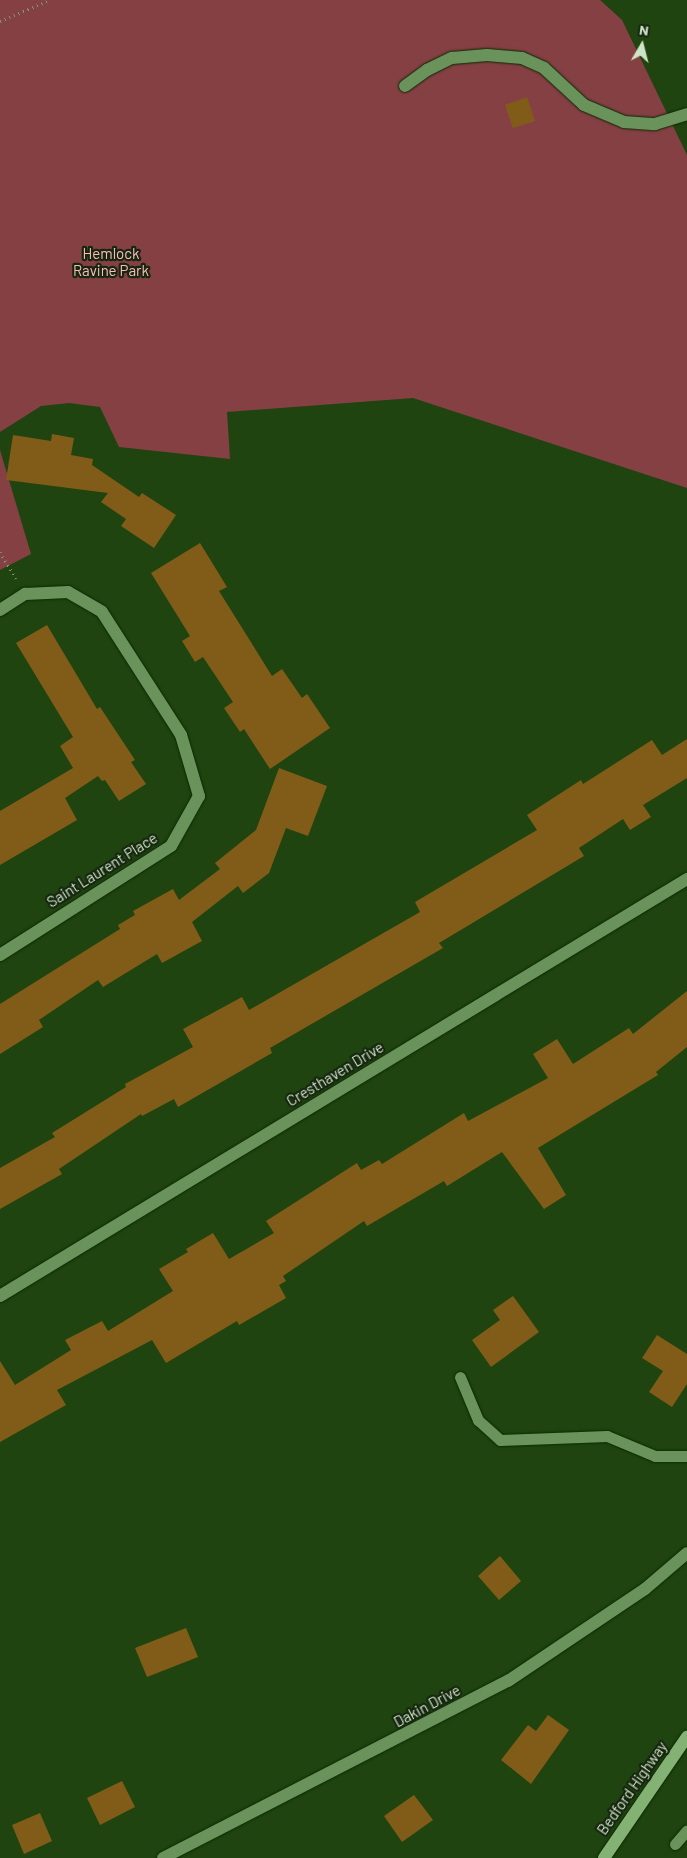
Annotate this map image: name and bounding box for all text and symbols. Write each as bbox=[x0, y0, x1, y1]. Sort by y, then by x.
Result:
north arrow bbox=[617, 20, 667, 70]
text: N bbox=[638, 21, 650, 39]
park label: Hemlock Ravine Park bbox=[73, 244, 149, 279]
street label: Saint Laurent Place bbox=[44, 829, 160, 911]
street label: Cresthaven Drive bbox=[283, 1038, 387, 1110]
street label: Dakin Drive bbox=[391, 1681, 463, 1731]
street label: Bedford Highway bbox=[593, 1738, 671, 1838]

